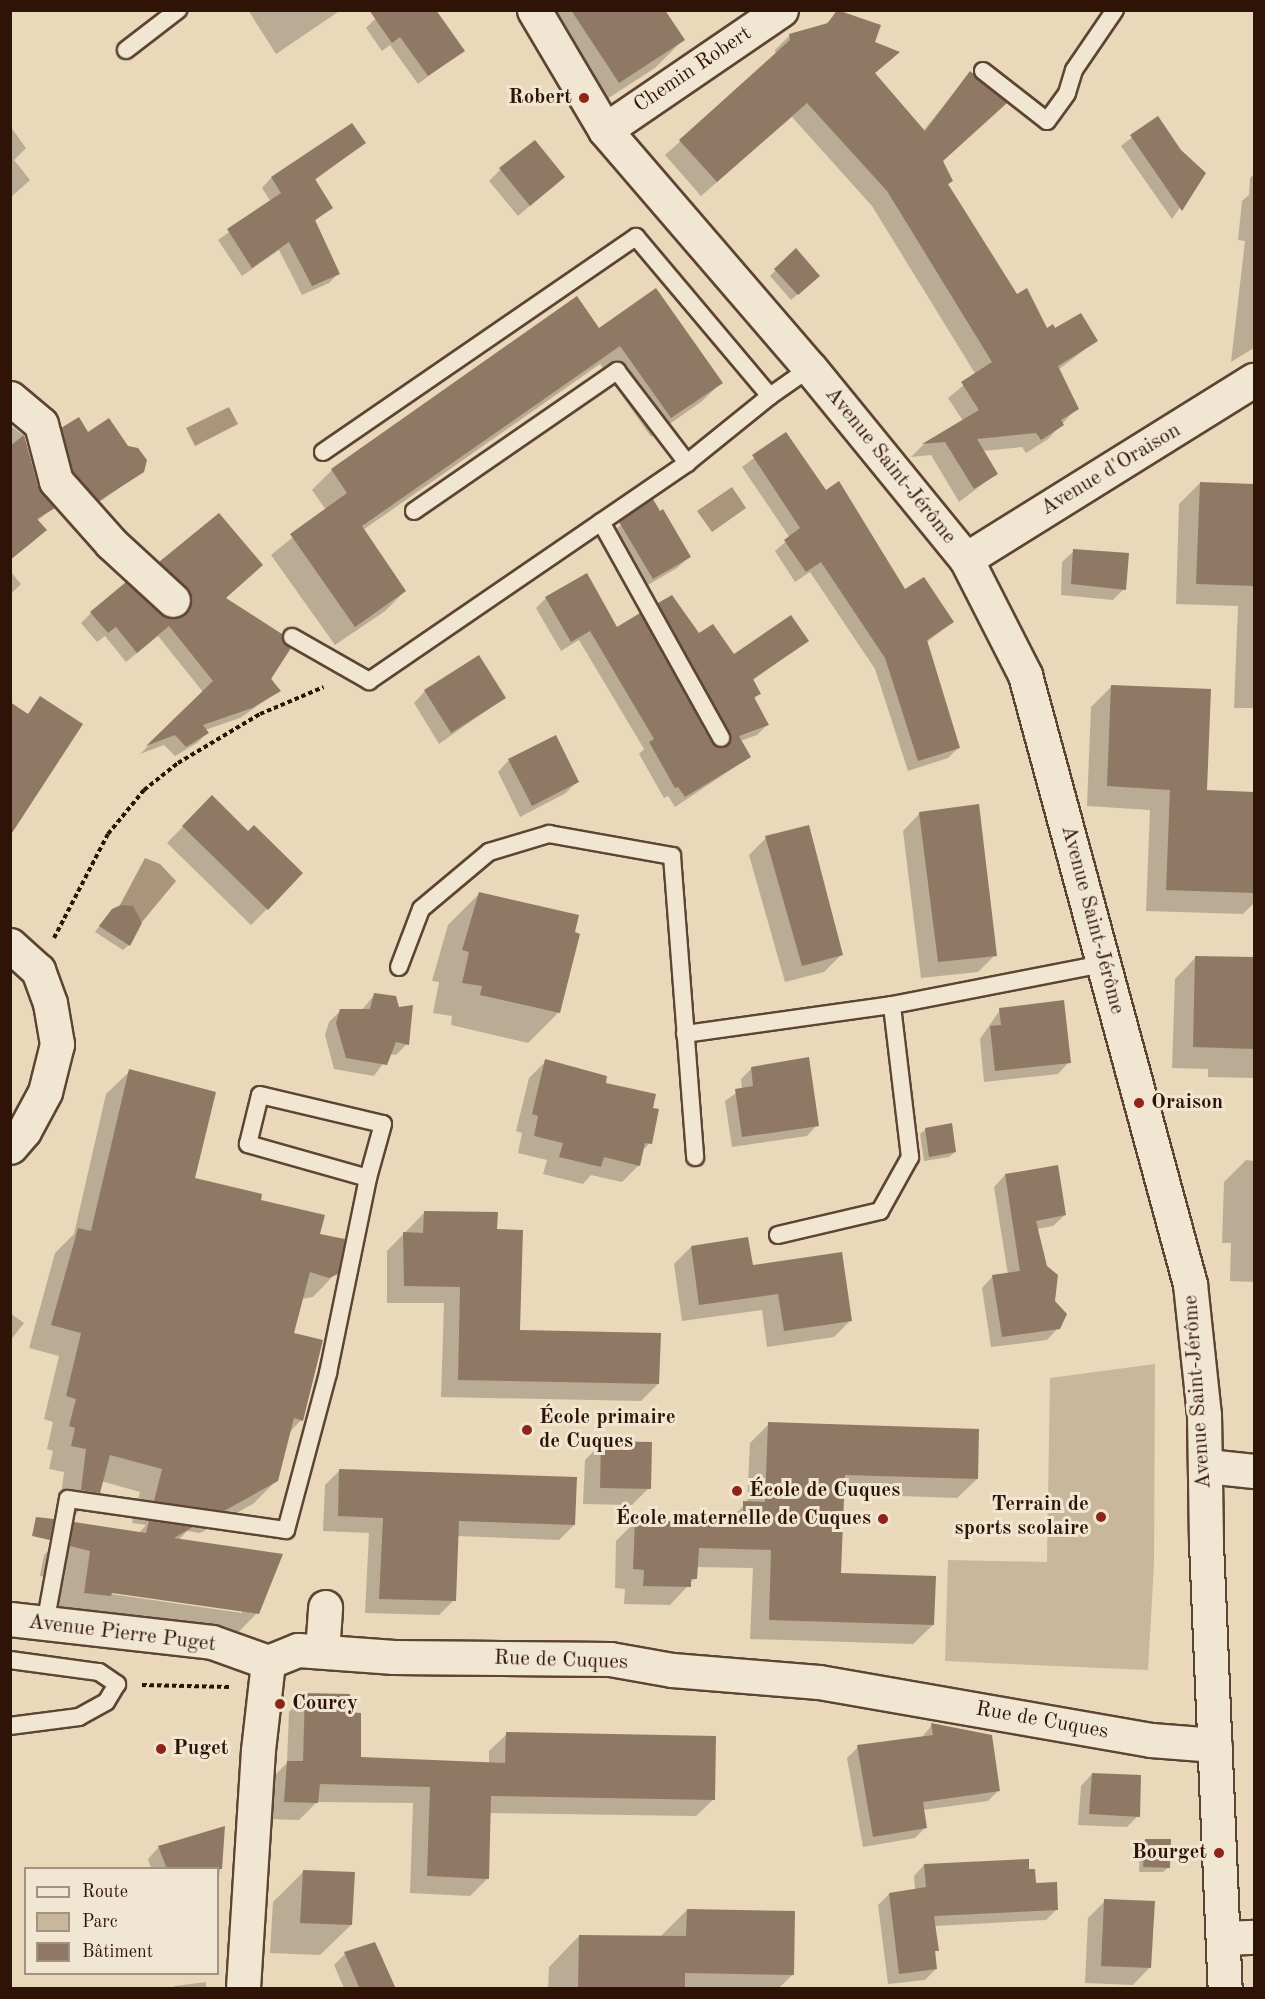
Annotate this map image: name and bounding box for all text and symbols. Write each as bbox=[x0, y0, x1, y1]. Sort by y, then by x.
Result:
street label: Chemin Robert bbox=[629, 21, 757, 119]
place label: Robert bbox=[508, 85, 572, 111]
marker: Robert bbox=[577, 91, 591, 105]
street label: Avenue Saint-Jérôme bbox=[819, 383, 961, 549]
street label: Avenue d'Oraison bbox=[1036, 418, 1186, 522]
street label: Avenue Saint-Jérôme bbox=[1055, 823, 1129, 1017]
place label: Oraison bbox=[1151, 1090, 1223, 1116]
marker: Oraison bbox=[1132, 1096, 1146, 1110]
street label: Avenue Saint-Jérôme bbox=[1179, 1294, 1217, 1490]
place label: École primaire de Cuques bbox=[539, 1405, 676, 1455]
marker: École primaire de Cuques bbox=[520, 1423, 534, 1437]
place label: École de Cuques bbox=[749, 1478, 900, 1504]
marker: École de Cuques bbox=[730, 1484, 744, 1498]
place label: Terrain de sports scolaire bbox=[954, 1492, 1089, 1542]
place label: École maternelle de Cuques bbox=[615, 1506, 871, 1532]
marker: Terrain de sports scolaire bbox=[1094, 1510, 1108, 1524]
marker: École maternelle de Cuques bbox=[876, 1512, 890, 1526]
street label: Avenue Pierre Puget bbox=[27, 1610, 217, 1658]
street label: Rue de Cuques bbox=[494, 1646, 628, 1676]
place label: Courcy bbox=[292, 1691, 358, 1717]
marker: Courcy bbox=[273, 1697, 287, 1711]
street label: Rue de Cuques bbox=[974, 1697, 1110, 1745]
place label: Puget bbox=[173, 1736, 228, 1762]
marker: Puget bbox=[154, 1742, 168, 1756]
place label: Bourget bbox=[1132, 1840, 1207, 1866]
marker: Bourget bbox=[1212, 1846, 1226, 1860]
legend bbox=[24, 1867, 219, 1975]
text: Route bbox=[82, 1883, 128, 1901]
text: Parc bbox=[82, 1913, 118, 1931]
text: Bâtiment bbox=[82, 1943, 153, 1961]

